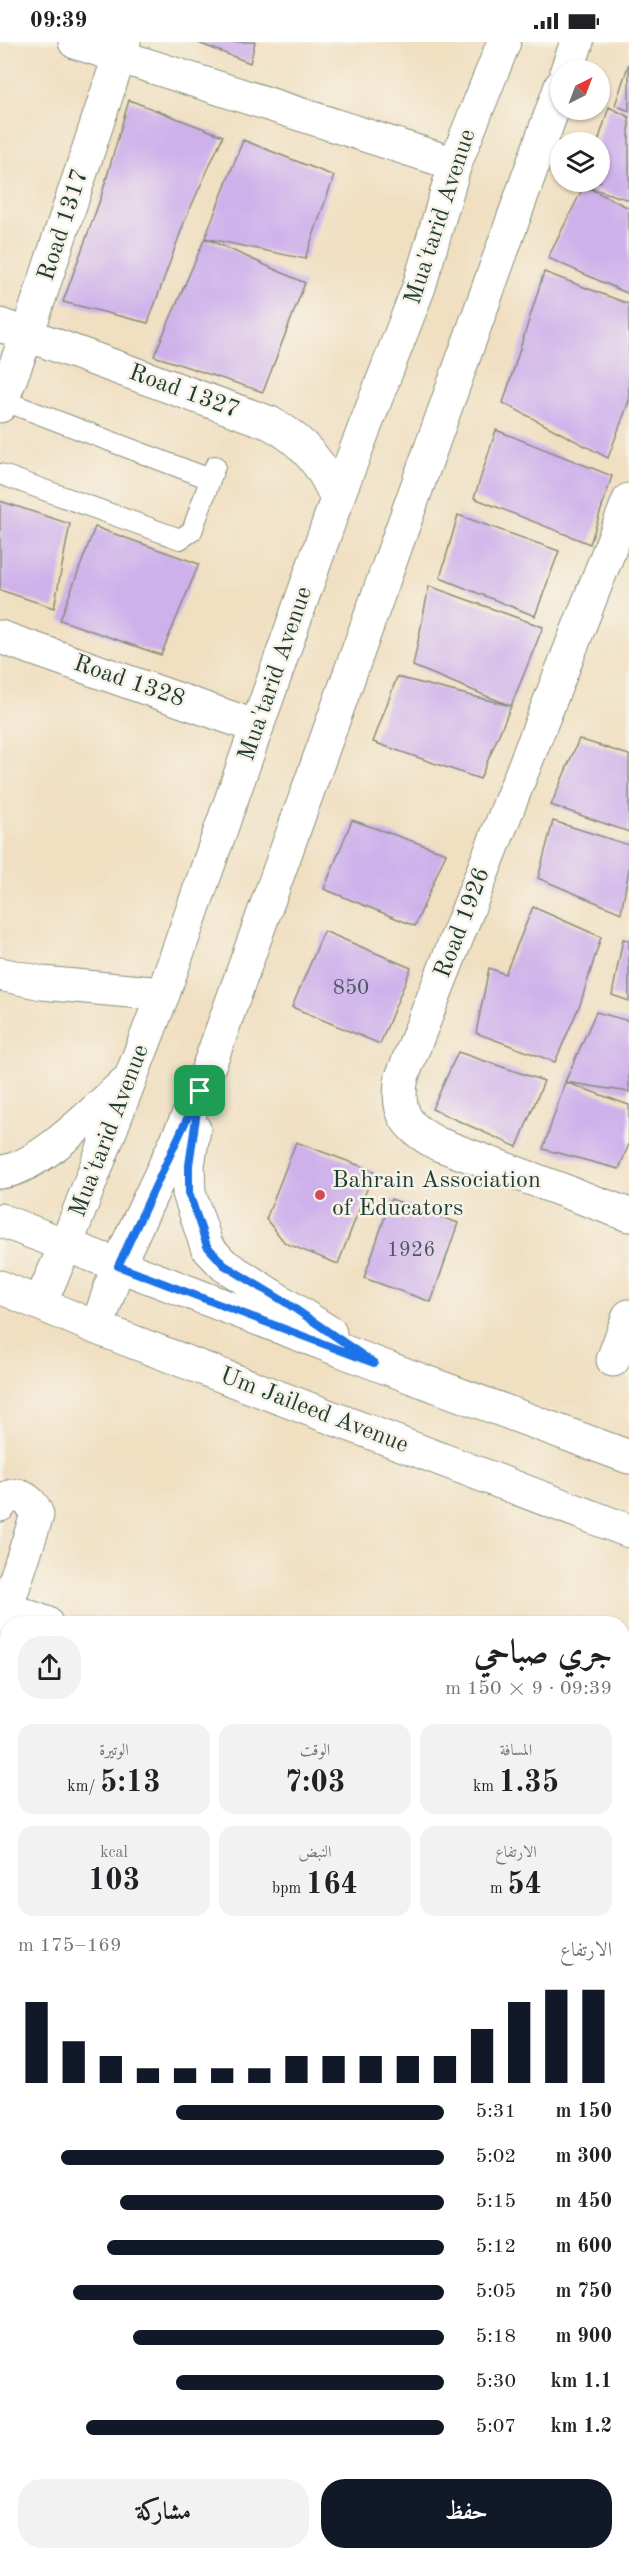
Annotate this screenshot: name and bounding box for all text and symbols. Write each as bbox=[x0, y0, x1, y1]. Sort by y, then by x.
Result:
text: 09:39 bbox=[30, 10, 87, 32]
north arrow bbox=[550, 60, 610, 120]
map controls bbox=[550, 60, 610, 192]
street label: Mua'tarid Avenue bbox=[401, 126, 481, 308]
button: layers bbox=[550, 132, 610, 192]
street label: Road 1317 bbox=[35, 166, 93, 284]
street label: Road 1327 bbox=[125, 361, 243, 423]
street label: Mua'tarid Avenue bbox=[235, 584, 317, 764]
street label: Road 1328 bbox=[70, 652, 188, 712]
street label: Road 1926 bbox=[431, 865, 495, 981]
house number: 850 bbox=[333, 978, 369, 999]
street label: Mua'tarid Avenue bbox=[66, 1041, 154, 1221]
pin bbox=[174, 1065, 225, 1116]
icon: arrive bbox=[183, 1074, 216, 1107]
place label: Bahrain Association of Educators bbox=[332, 1169, 541, 1221]
marker: Bahrain Association of Educators bbox=[313, 1188, 327, 1202]
house number: 1926 bbox=[387, 1240, 435, 1261]
street label: Um Jaileed Avenue bbox=[216, 1364, 412, 1458]
button: share bbox=[18, 1636, 81, 1699]
text: جري صباحي bbox=[474, 1638, 612, 1671]
text: 09:39 · 9 × 150 m bbox=[445, 1679, 612, 1699]
text: الوتيرة bbox=[99, 1743, 129, 1759]
text: الوقت bbox=[300, 1743, 330, 1759]
text: المسافة bbox=[500, 1743, 532, 1759]
text: 5:13 bbox=[100, 1768, 161, 1798]
text: 7:03 bbox=[285, 1768, 345, 1798]
text: 1.35 bbox=[498, 1768, 559, 1798]
text: /km bbox=[67, 1779, 100, 1795]
text: km bbox=[473, 1779, 498, 1795]
text: kcal bbox=[100, 1845, 128, 1861]
text: النبض bbox=[299, 1845, 331, 1861]
text: الارتفاع bbox=[495, 1845, 537, 1861]
text: 103 bbox=[88, 1866, 140, 1896]
text: 164 bbox=[306, 1870, 358, 1900]
text: 54 bbox=[507, 1870, 542, 1900]
text: bpm bbox=[272, 1881, 306, 1897]
text: m bbox=[490, 1881, 507, 1897]
text: 169–175 m bbox=[18, 1936, 122, 1956]
text: الارتفاع bbox=[560, 1941, 612, 1961]
text: 5:31 bbox=[476, 2102, 516, 2122]
text: 150 m bbox=[556, 2102, 612, 2122]
text: 5:02 bbox=[476, 2147, 516, 2167]
text: 300 m bbox=[556, 2147, 612, 2167]
text: 5:15 bbox=[476, 2192, 516, 2212]
text: 450 m bbox=[556, 2192, 612, 2212]
text: 5:12 bbox=[476, 2237, 516, 2257]
text: 600 m bbox=[556, 2237, 612, 2257]
text: 5:05 bbox=[476, 2282, 516, 2302]
text: 750 m bbox=[556, 2282, 612, 2302]
text: 5:18 bbox=[476, 2327, 516, 2347]
text: 900 m bbox=[556, 2327, 612, 2347]
text: 5:30 bbox=[476, 2372, 516, 2392]
text: 1.1 km bbox=[550, 2372, 612, 2392]
text: 5:07 bbox=[476, 2417, 516, 2437]
text: 1.2 km bbox=[550, 2417, 612, 2437]
button: مشاركة bbox=[18, 2479, 309, 2548]
button: حفظ bbox=[321, 2479, 612, 2548]

